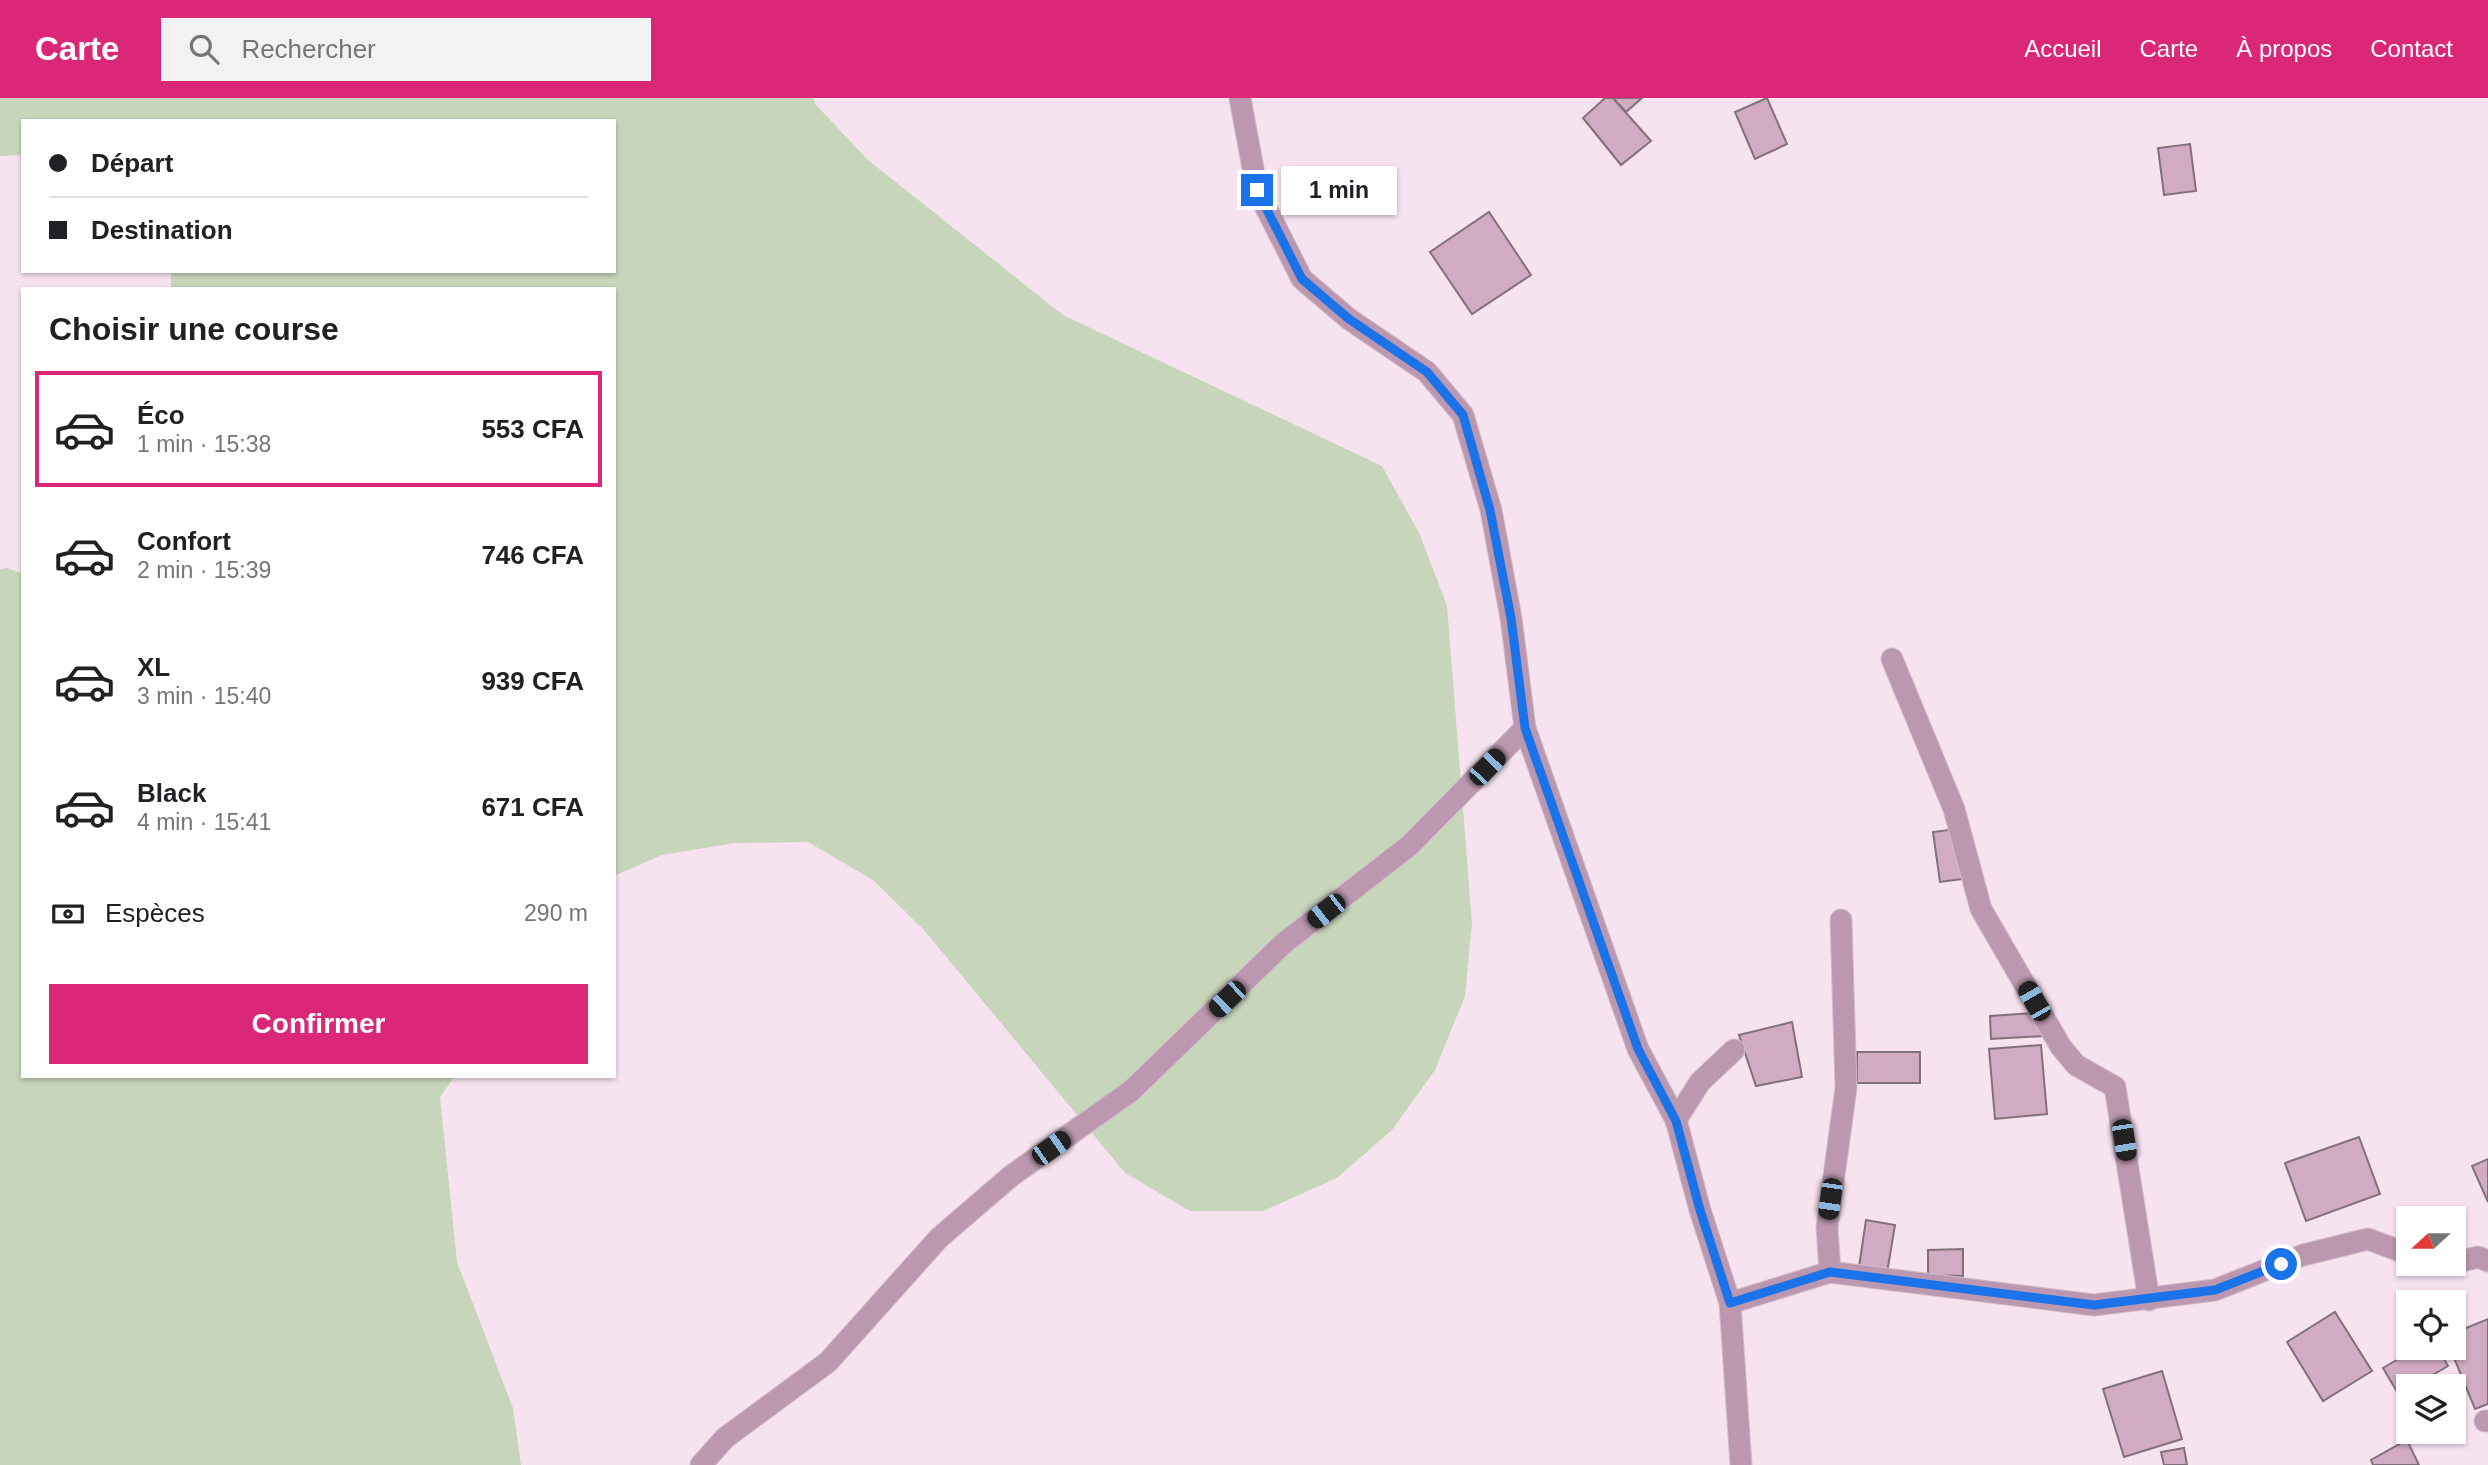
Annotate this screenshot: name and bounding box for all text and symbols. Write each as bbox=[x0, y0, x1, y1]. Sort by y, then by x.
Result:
search box bbox=[161, 18, 651, 81]
text: Carte bbox=[35, 30, 119, 67]
icon: search bbox=[185, 30, 223, 68]
text: Rechercher bbox=[241, 34, 376, 64]
text: Accueil bbox=[2024, 35, 2102, 62]
text: Carte bbox=[2140, 35, 2198, 62]
text: À propos bbox=[2236, 35, 2332, 62]
text: Contact bbox=[2370, 35, 2453, 62]
text: Départ bbox=[91, 148, 173, 178]
callout: 1 min bbox=[1282, 166, 1397, 214]
route end bbox=[1241, 174, 1273, 206]
text: 1 min bbox=[1309, 177, 1369, 203]
text: Destination bbox=[91, 215, 233, 245]
text: Choisir une course bbox=[49, 311, 339, 347]
icon: car bbox=[53, 398, 116, 461]
text: Éco bbox=[137, 400, 185, 430]
text: 553 CFA bbox=[481, 414, 584, 444]
text: 1 min · 15:38 bbox=[137, 431, 271, 457]
icon: car bbox=[53, 524, 116, 587]
text: Confort bbox=[137, 526, 231, 556]
text: 746 CFA bbox=[481, 540, 584, 570]
text: 2 min · 15:39 bbox=[137, 557, 271, 583]
icon: car bbox=[53, 650, 116, 713]
text: XL bbox=[137, 652, 170, 682]
text: 939 CFA bbox=[481, 666, 584, 696]
text: 3 min · 15:40 bbox=[137, 683, 271, 709]
car bbox=[1465, 745, 1510, 789]
icon: car bbox=[53, 776, 116, 839]
text: Black bbox=[137, 778, 206, 808]
text: 671 CFA bbox=[481, 792, 584, 822]
text: 4 min · 15:41 bbox=[137, 809, 271, 835]
car bbox=[1303, 890, 1350, 932]
icon: cash bbox=[49, 895, 87, 933]
text: Espèces bbox=[105, 898, 205, 928]
text: 290 m bbox=[524, 900, 588, 926]
car bbox=[1205, 977, 1250, 1021]
car bbox=[2015, 978, 2054, 1024]
button: Confirmer bbox=[49, 984, 588, 1064]
car bbox=[2111, 1118, 2138, 1162]
car bbox=[1028, 1127, 1075, 1169]
car bbox=[1817, 1177, 1844, 1221]
north arrow bbox=[2396, 1206, 2466, 1276]
map controls bbox=[2396, 1206, 2466, 1444]
route start bbox=[2265, 1248, 2297, 1280]
button: locate bbox=[2396, 1290, 2466, 1360]
button: layers bbox=[2396, 1374, 2466, 1444]

